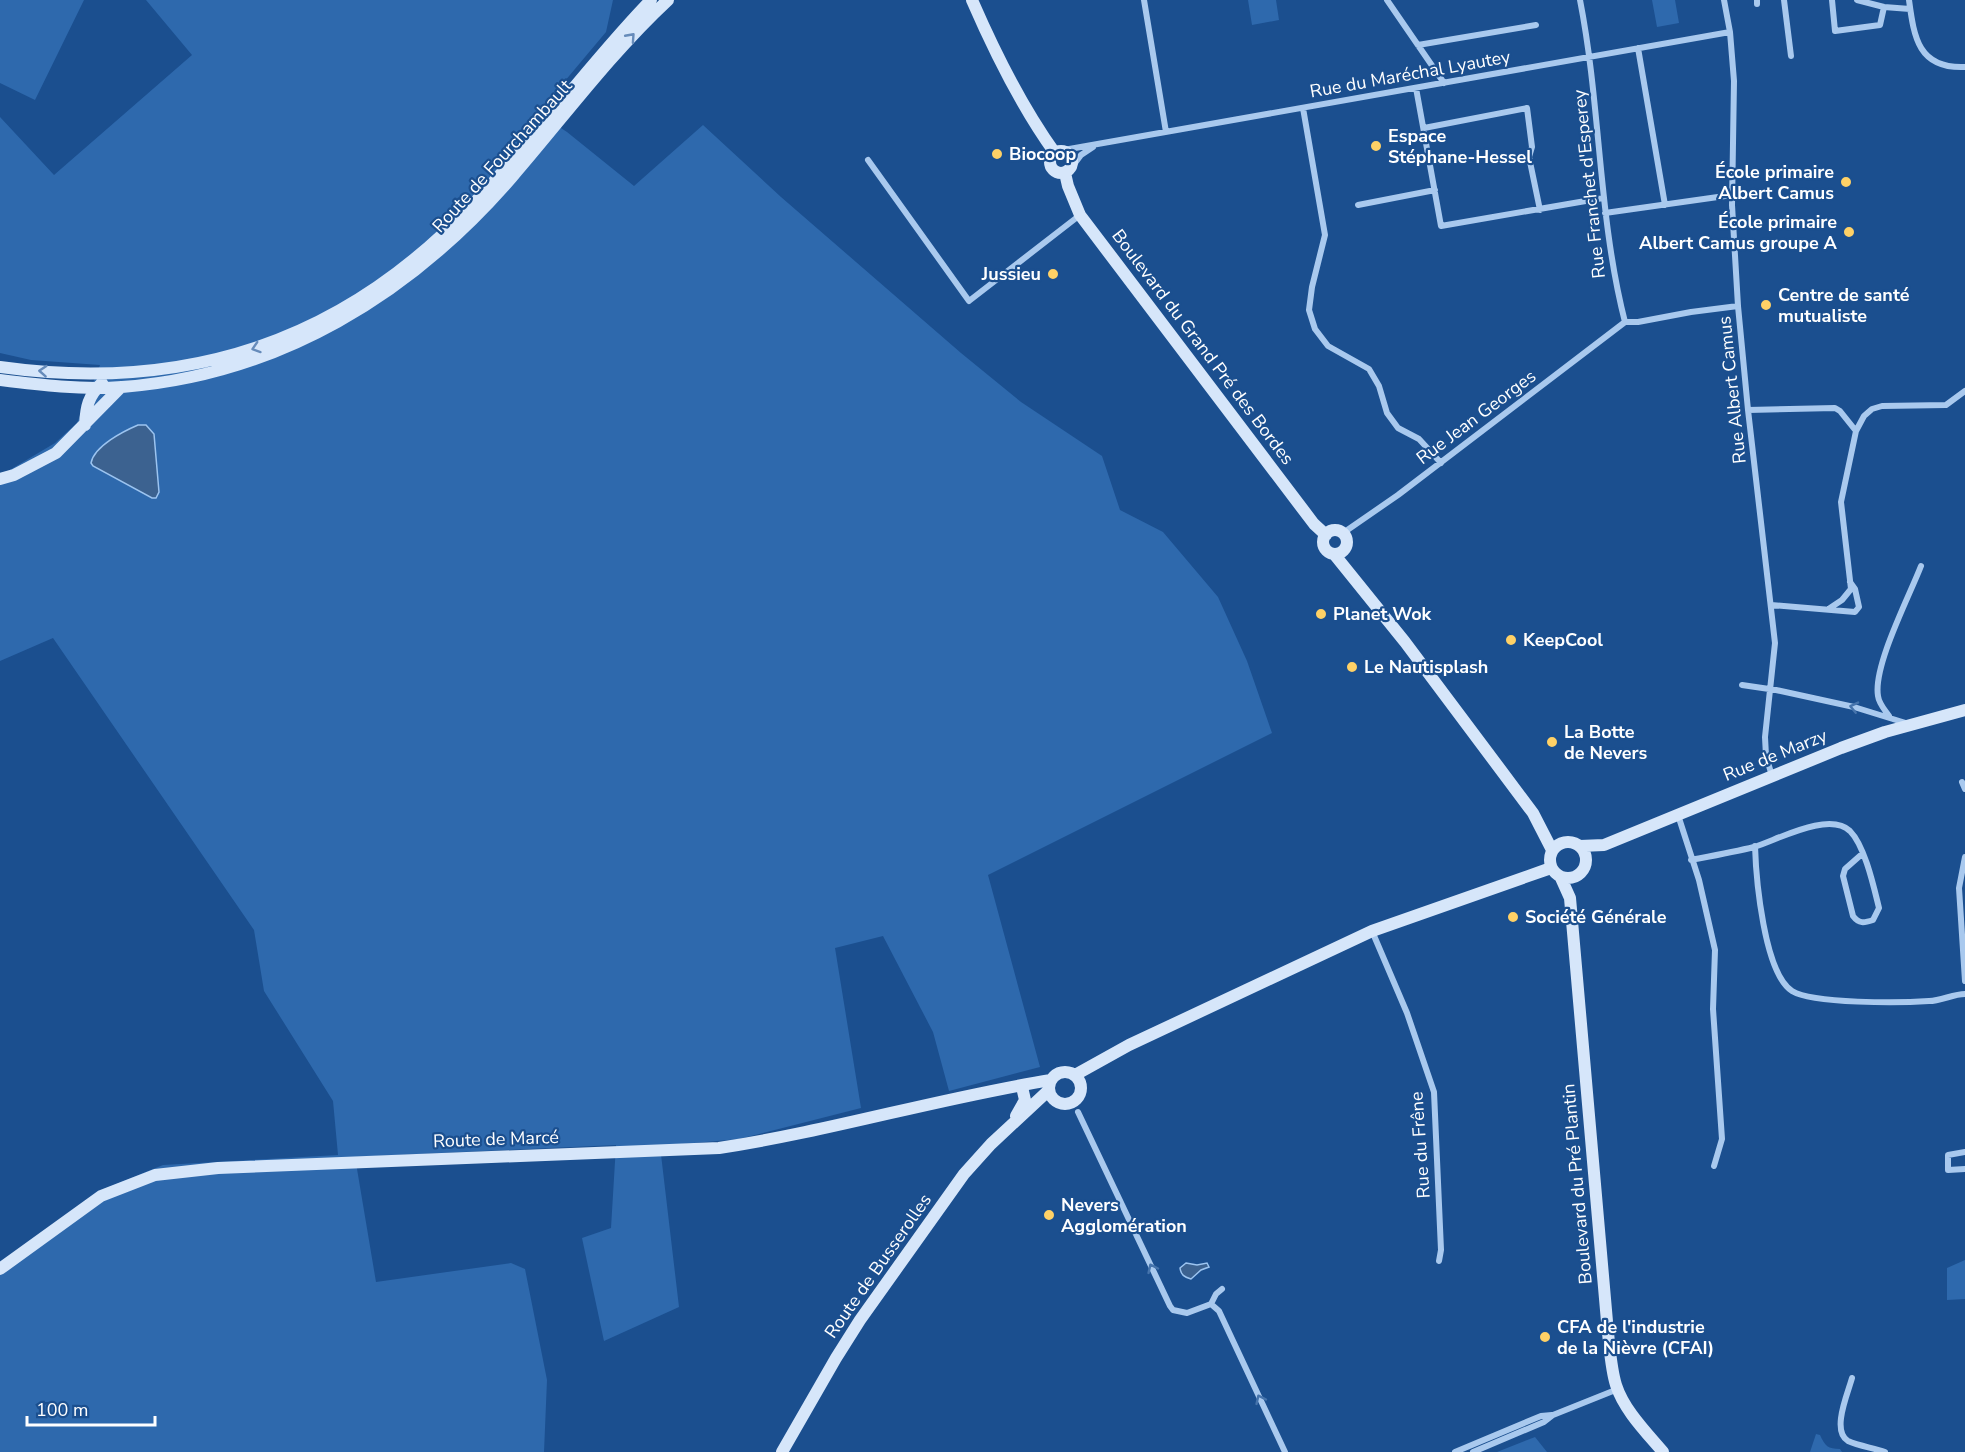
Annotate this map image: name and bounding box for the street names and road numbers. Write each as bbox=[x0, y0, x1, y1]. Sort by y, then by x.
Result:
street label: Rue du Maréchal Lyautey bbox=[1308, 44, 1513, 103]
street label: Route de Fourchambault bbox=[427, 74, 578, 238]
street label: Rue Franchet d'Esperey bbox=[1567, 88, 1611, 280]
street label: Boulevard du Grand Pré des Bordes bbox=[1106, 224, 1300, 470]
street label: Rue Albert Camus bbox=[1712, 315, 1752, 465]
street label: Rue Jean Georges bbox=[1411, 364, 1541, 470]
street label: Rue de Marzy bbox=[1720, 723, 1831, 787]
street label: Boulevard du Pré Plantin bbox=[1556, 1083, 1598, 1285]
street label: Rue du Frêne bbox=[1404, 1091, 1436, 1199]
street label: Route de Marcé bbox=[433, 1125, 559, 1153]
street label: Route de Busserolles bbox=[819, 1189, 937, 1343]

